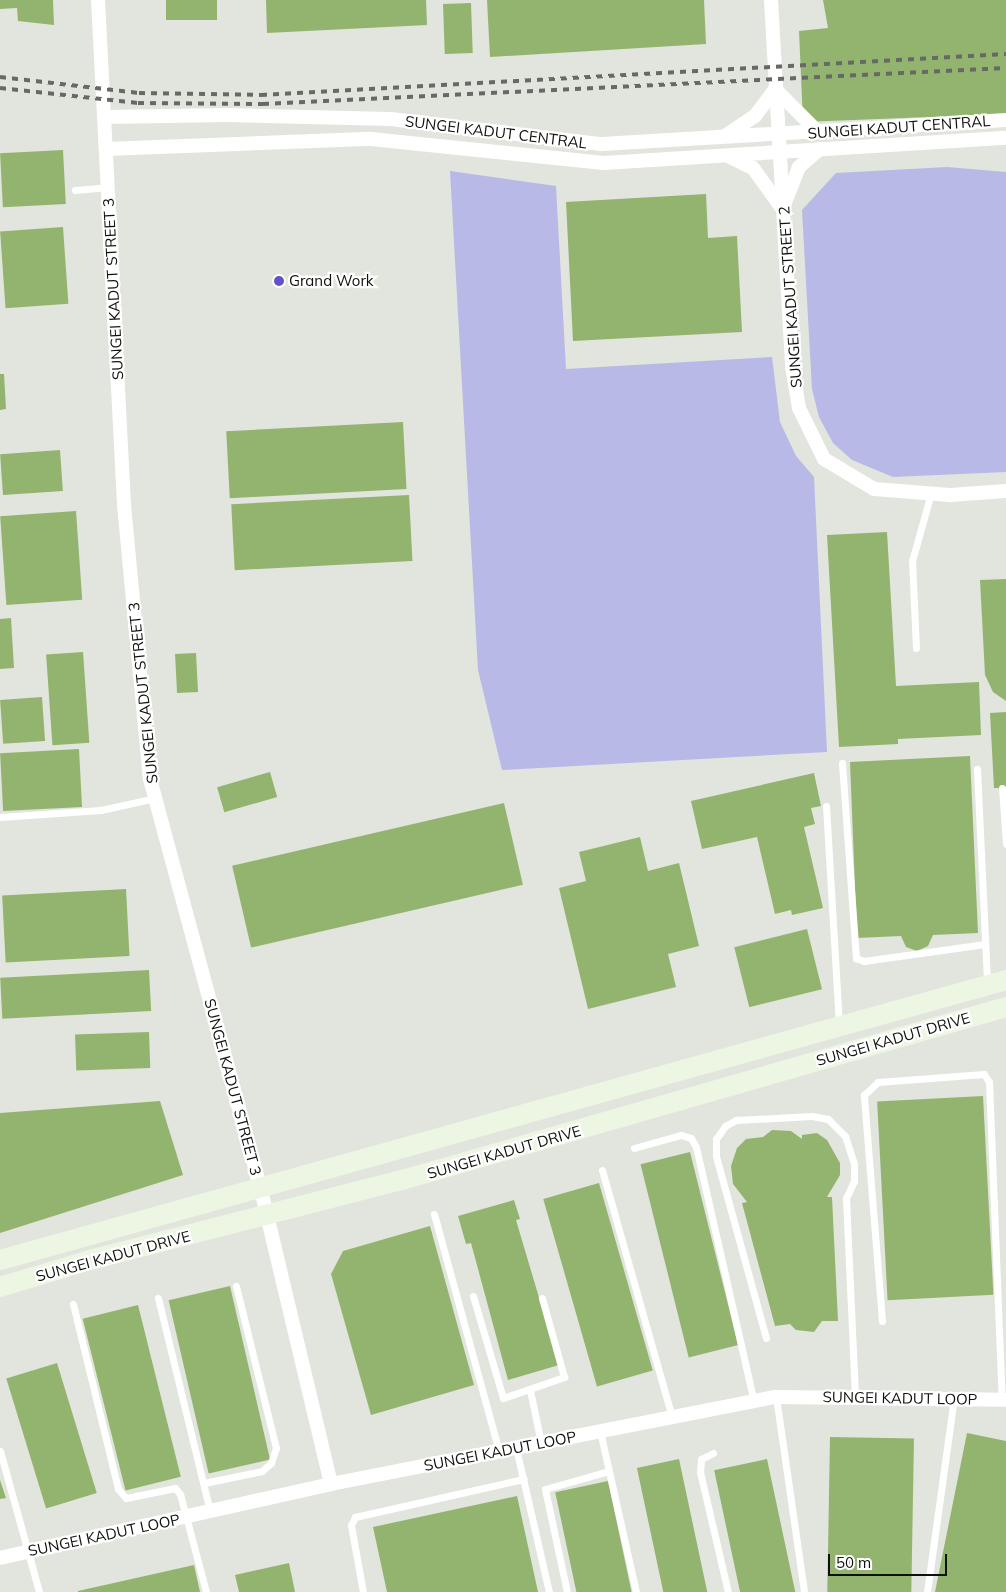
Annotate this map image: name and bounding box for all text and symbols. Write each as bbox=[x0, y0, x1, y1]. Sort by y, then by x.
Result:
street label: SUNGEI KADUT CENTRAL bbox=[404, 112, 588, 152]
street label: SUNGEI KADUT CENTRAL bbox=[807, 112, 991, 142]
street label: SUNGEI KADUT STREET 3 bbox=[99, 197, 127, 381]
street label: SUNGEI KADUT STREET 2 bbox=[775, 205, 805, 389]
place label: Grand Work bbox=[289, 272, 374, 290]
marker: Grand Work bbox=[273, 275, 285, 287]
street label: SUNGEI KADUT STREET 3 bbox=[125, 601, 161, 785]
street label: SUNGEI KADUT STREET 3 bbox=[201, 997, 265, 1177]
street label: SUNGEI KADUT DRIVE bbox=[814, 1008, 972, 1070]
street label: SUNGEI KADUT DRIVE bbox=[425, 1121, 583, 1183]
street label: SUNGEI KADUT DRIVE bbox=[34, 1227, 192, 1285]
street label: SUNGEI KADUT LOOP bbox=[822, 1388, 978, 1408]
street label: SUNGEI KADUT LOOP bbox=[422, 1427, 578, 1475]
street label: SUNGEI KADUT LOOP bbox=[26, 1510, 182, 1560]
scale bar bbox=[831, 1544, 950, 1576]
text: 50 m bbox=[836, 1553, 871, 1572]

